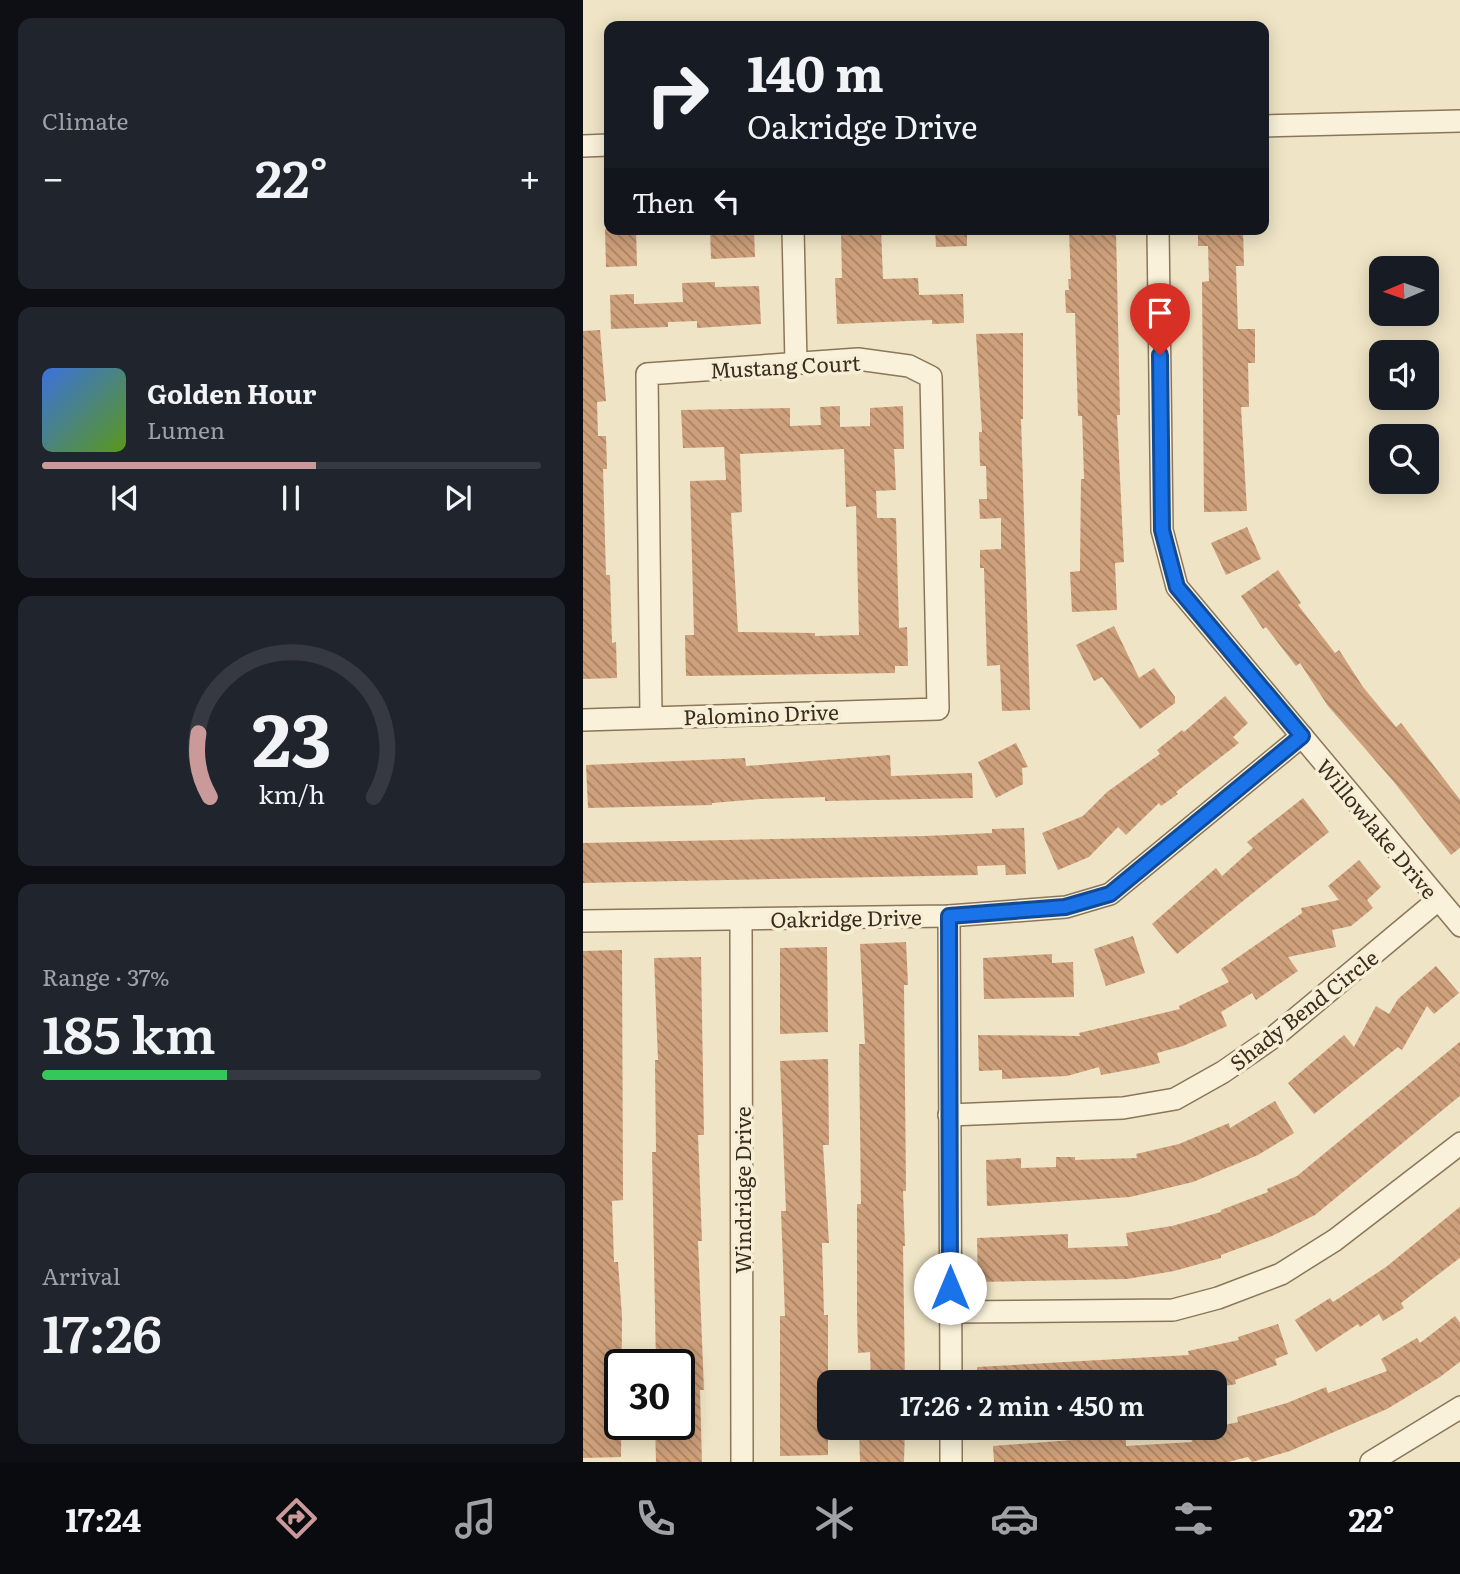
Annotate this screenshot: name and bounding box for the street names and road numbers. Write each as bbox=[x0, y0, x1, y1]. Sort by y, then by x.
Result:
street label: Mustang Court bbox=[709, 346, 861, 384]
street label: Palomino Drive bbox=[683, 695, 839, 731]
street label: Willowlake Drive bbox=[1310, 751, 1446, 905]
street label: Oakridge Drive bbox=[770, 900, 922, 934]
street label: Shady Bend Circle bbox=[1222, 941, 1384, 1077]
street label: Windridge Drive bbox=[726, 1106, 757, 1274]

